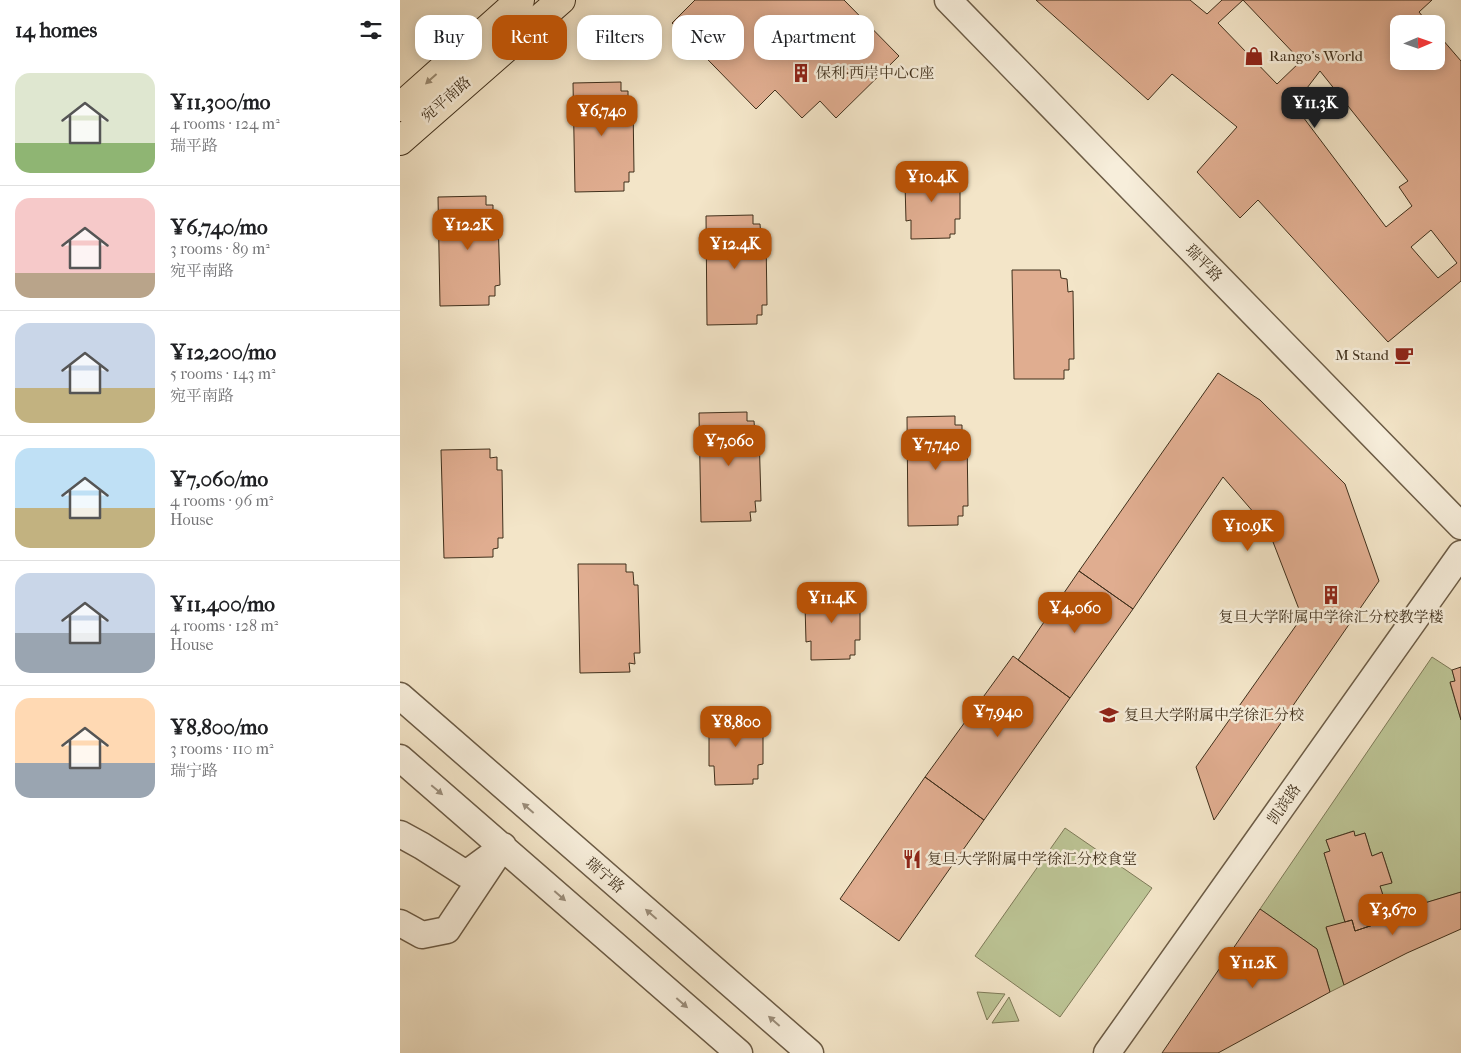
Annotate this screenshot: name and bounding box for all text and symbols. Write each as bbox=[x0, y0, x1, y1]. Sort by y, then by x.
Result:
chip: Buy bbox=[415, 15, 482, 60]
chip: Rent bbox=[492, 15, 567, 60]
chip: Filters bbox=[577, 15, 662, 60]
chip: New bbox=[672, 15, 744, 60]
chip: Apartment bbox=[754, 15, 874, 60]
north arrow bbox=[1390, 15, 1445, 70]
map controls bbox=[1390, 15, 1445, 70]
icon: filters bbox=[357, 16, 385, 44]
text: 14 homes bbox=[15, 18, 97, 42]
shop icon: Rango's World bbox=[1243, 45, 1265, 67]
place label: Rango's World bbox=[1269, 47, 1364, 65]
building icon: 保利·西岸中心C座 bbox=[790, 62, 812, 84]
place label: 保利·西岸中心C座 bbox=[816, 64, 934, 82]
street label: 宛平南路 bbox=[417, 73, 475, 125]
one-way arrow bbox=[426, 73, 438, 85]
pin: ¥11.3K bbox=[1274, 86, 1356, 129]
text: ¥11,300/mo bbox=[170, 90, 270, 114]
icon: home bbox=[55, 93, 115, 153]
text: ¥11.3K bbox=[1292, 93, 1338, 112]
pin: ¥6,740 bbox=[561, 94, 643, 137]
text: ¥6,740 bbox=[577, 101, 627, 120]
text: 4 rooms · 124 m² bbox=[170, 114, 280, 133]
text: 瑞平路 bbox=[170, 136, 218, 155]
pin: ¥10.4K bbox=[891, 160, 973, 203]
text: ¥10.4K bbox=[906, 167, 958, 186]
pin: ¥12.2K bbox=[427, 208, 509, 251]
text: ¥6,740/mo bbox=[170, 215, 268, 239]
text: ¥12.2K bbox=[443, 215, 493, 234]
icon: home bbox=[55, 218, 115, 278]
pin: ¥12.4K bbox=[694, 228, 776, 270]
text: ¥12.4K bbox=[710, 234, 760, 253]
text: 3 rooms · 89 m² bbox=[170, 239, 270, 258]
street label: 瑞平路 bbox=[1182, 241, 1226, 285]
text: 宛平南路 bbox=[170, 261, 234, 280]
text: ¥12,200/mo bbox=[170, 340, 276, 364]
icon: home bbox=[55, 343, 115, 403]
cafe icon: M Stand bbox=[1393, 344, 1415, 366]
place label: M Stand bbox=[1335, 346, 1390, 364]
text: 5 rooms · 143 m² bbox=[170, 364, 275, 383]
text: 宛平南路 bbox=[170, 386, 234, 405]
pin: ¥7,060 bbox=[688, 424, 770, 467]
pin: ¥7,740 bbox=[895, 428, 977, 471]
text: ¥7,060 bbox=[704, 431, 754, 450]
text: ¥7,740 bbox=[912, 435, 960, 454]
text: ¥7,060/mo bbox=[170, 467, 268, 491]
icon: home bbox=[55, 468, 115, 528]
text: 4 rooms · 96 m² bbox=[170, 491, 273, 510]
text: House bbox=[170, 510, 213, 529]
pin: ¥10.9K bbox=[1207, 510, 1289, 552]
text: ¥10.9K bbox=[1223, 516, 1273, 535]
pin: ¥11.4K bbox=[791, 582, 873, 624]
building icon: 复旦大学附属中学徐汇分校教学楼 bbox=[1320, 584, 1342, 606]
text: ¥11.4K bbox=[808, 588, 856, 607]
text: ¥11,400/mo bbox=[170, 592, 275, 616]
pin: ¥4,060 bbox=[1034, 592, 1116, 634]
icon: home bbox=[55, 593, 115, 653]
text: ¥4,060 bbox=[1049, 598, 1101, 617]
place label: 复旦大学附属中学徐汇分校教学楼 bbox=[1218, 608, 1444, 626]
text: 4 rooms · 128 m² bbox=[170, 616, 278, 635]
text: House bbox=[170, 635, 213, 654]
pin: ¥7,940 bbox=[957, 696, 1039, 738]
text: ¥7,940 bbox=[973, 702, 1023, 721]
school or university icon: 复旦大学附属中学徐汇分校 bbox=[1098, 704, 1120, 726]
pin: ¥8,800 bbox=[695, 706, 777, 748]
place label: 复旦大学附属中学徐汇分校 bbox=[1124, 706, 1304, 724]
text: ¥8,800 bbox=[711, 712, 761, 731]
text: ¥8,800/mo bbox=[170, 715, 268, 739]
icon: home bbox=[55, 718, 115, 778]
text: 3 rooms · 110 m² bbox=[170, 739, 274, 758]
text: 瑞宁路 bbox=[170, 761, 218, 780]
street label: 凯滨路 bbox=[1264, 780, 1304, 828]
one-way arrow bbox=[430, 784, 443, 795]
one-way arrow bbox=[523, 802, 535, 814]
restaurant icon: 复旦大学附属中学徐汇分校食堂 bbox=[901, 848, 923, 870]
place label: 复旦大学附属中学徐汇分校食堂 bbox=[927, 850, 1137, 868]
street label: 瑞宁路 bbox=[582, 853, 628, 897]
one-way arrow bbox=[554, 890, 566, 901]
pin: ¥3,670 bbox=[1352, 894, 1434, 936]
text: ¥3,670 bbox=[1369, 900, 1417, 919]
one-way arrow bbox=[645, 909, 658, 920]
pin: ¥11.2K bbox=[1212, 946, 1294, 989]
text: ¥11.2K bbox=[1230, 953, 1276, 972]
one-way arrow bbox=[676, 997, 688, 1009]
one-way arrow bbox=[768, 1015, 780, 1027]

